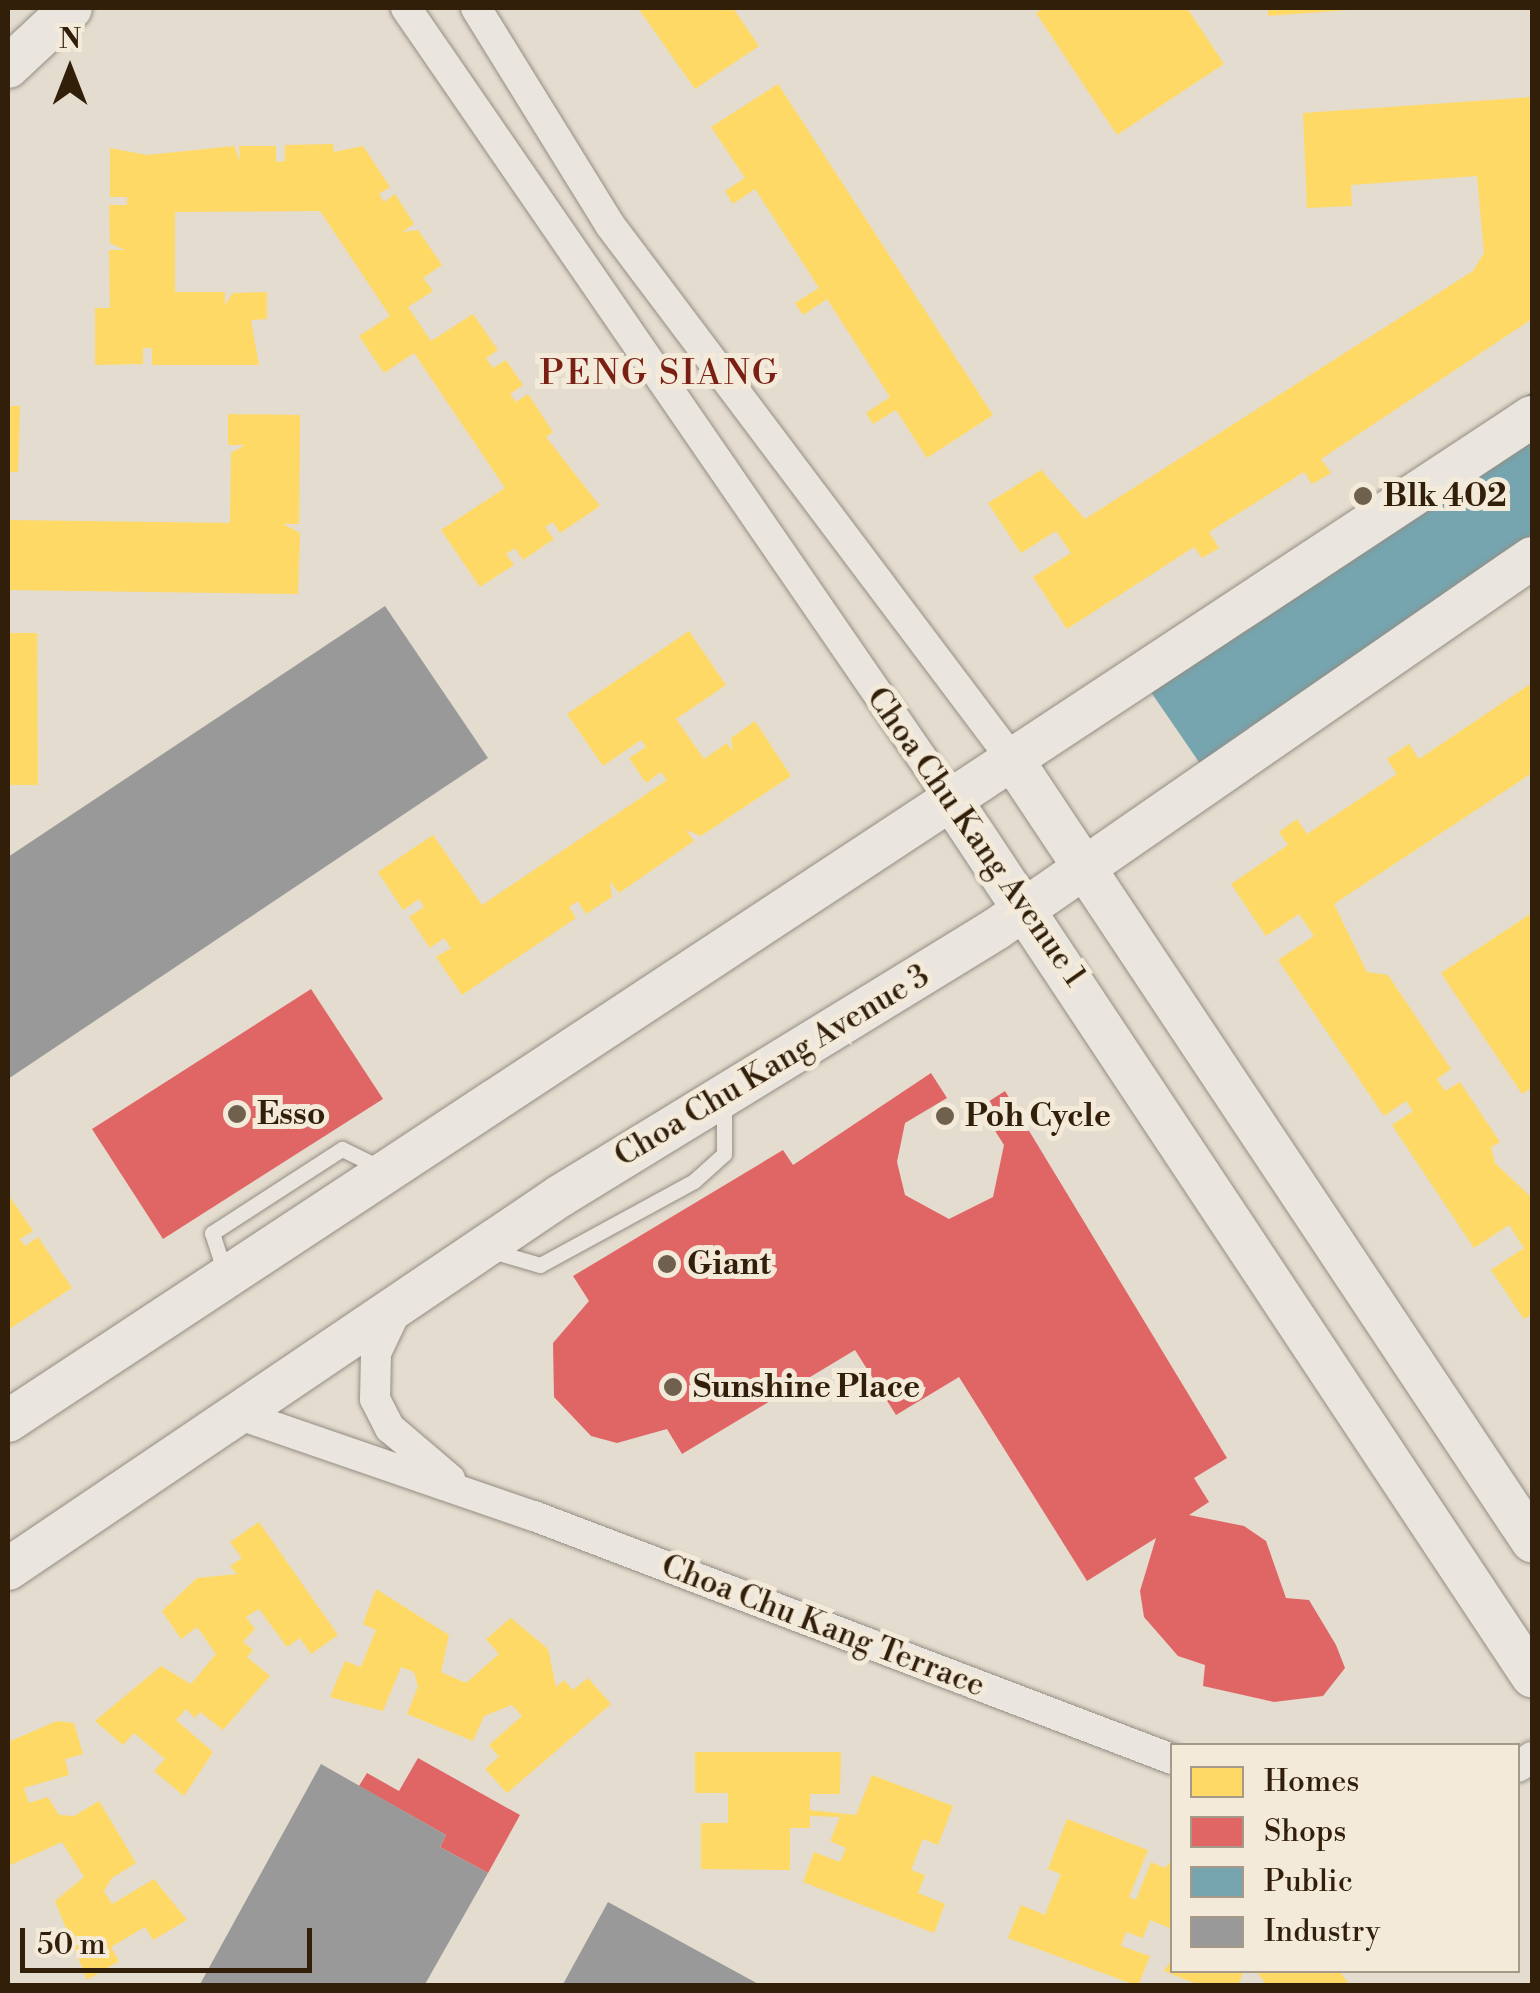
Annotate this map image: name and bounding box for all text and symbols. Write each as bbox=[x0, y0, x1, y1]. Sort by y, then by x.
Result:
north arrow bbox=[20, 20, 120, 120]
text: N bbox=[59, 22, 81, 57]
district label: PENG SIANG bbox=[540, 353, 780, 395]
place label: Blk 402 bbox=[1383, 477, 1507, 515]
marker: Blk 402 bbox=[1352, 485, 1374, 507]
street label: Choa Chu Kang Avenue 1 bbox=[858, 680, 1094, 994]
street label: Choa Chu Kang Avenue 3 bbox=[608, 957, 936, 1175]
place label: Esso bbox=[257, 1095, 326, 1133]
place label: Poh Cycle bbox=[965, 1097, 1111, 1135]
marker: Esso bbox=[226, 1103, 248, 1125]
marker: Poh Cycle bbox=[934, 1105, 956, 1127]
place label: Giant bbox=[687, 1245, 771, 1283]
marker: Giant bbox=[656, 1253, 678, 1275]
place label: Sunshine Place bbox=[693, 1368, 920, 1406]
marker: Sunshine Place bbox=[662, 1376, 684, 1398]
street label: Choa Chu Kang Terrace bbox=[656, 1547, 990, 1705]
legend bbox=[1170, 1743, 1520, 1973]
text: Homes bbox=[1264, 1763, 1359, 1801]
text: Shops bbox=[1264, 1813, 1346, 1851]
text: Public bbox=[1264, 1863, 1353, 1901]
scale bar bbox=[25, 1908, 318, 1970]
text: Industry bbox=[1264, 1913, 1380, 1951]
text: 50 m bbox=[37, 1926, 106, 1964]

